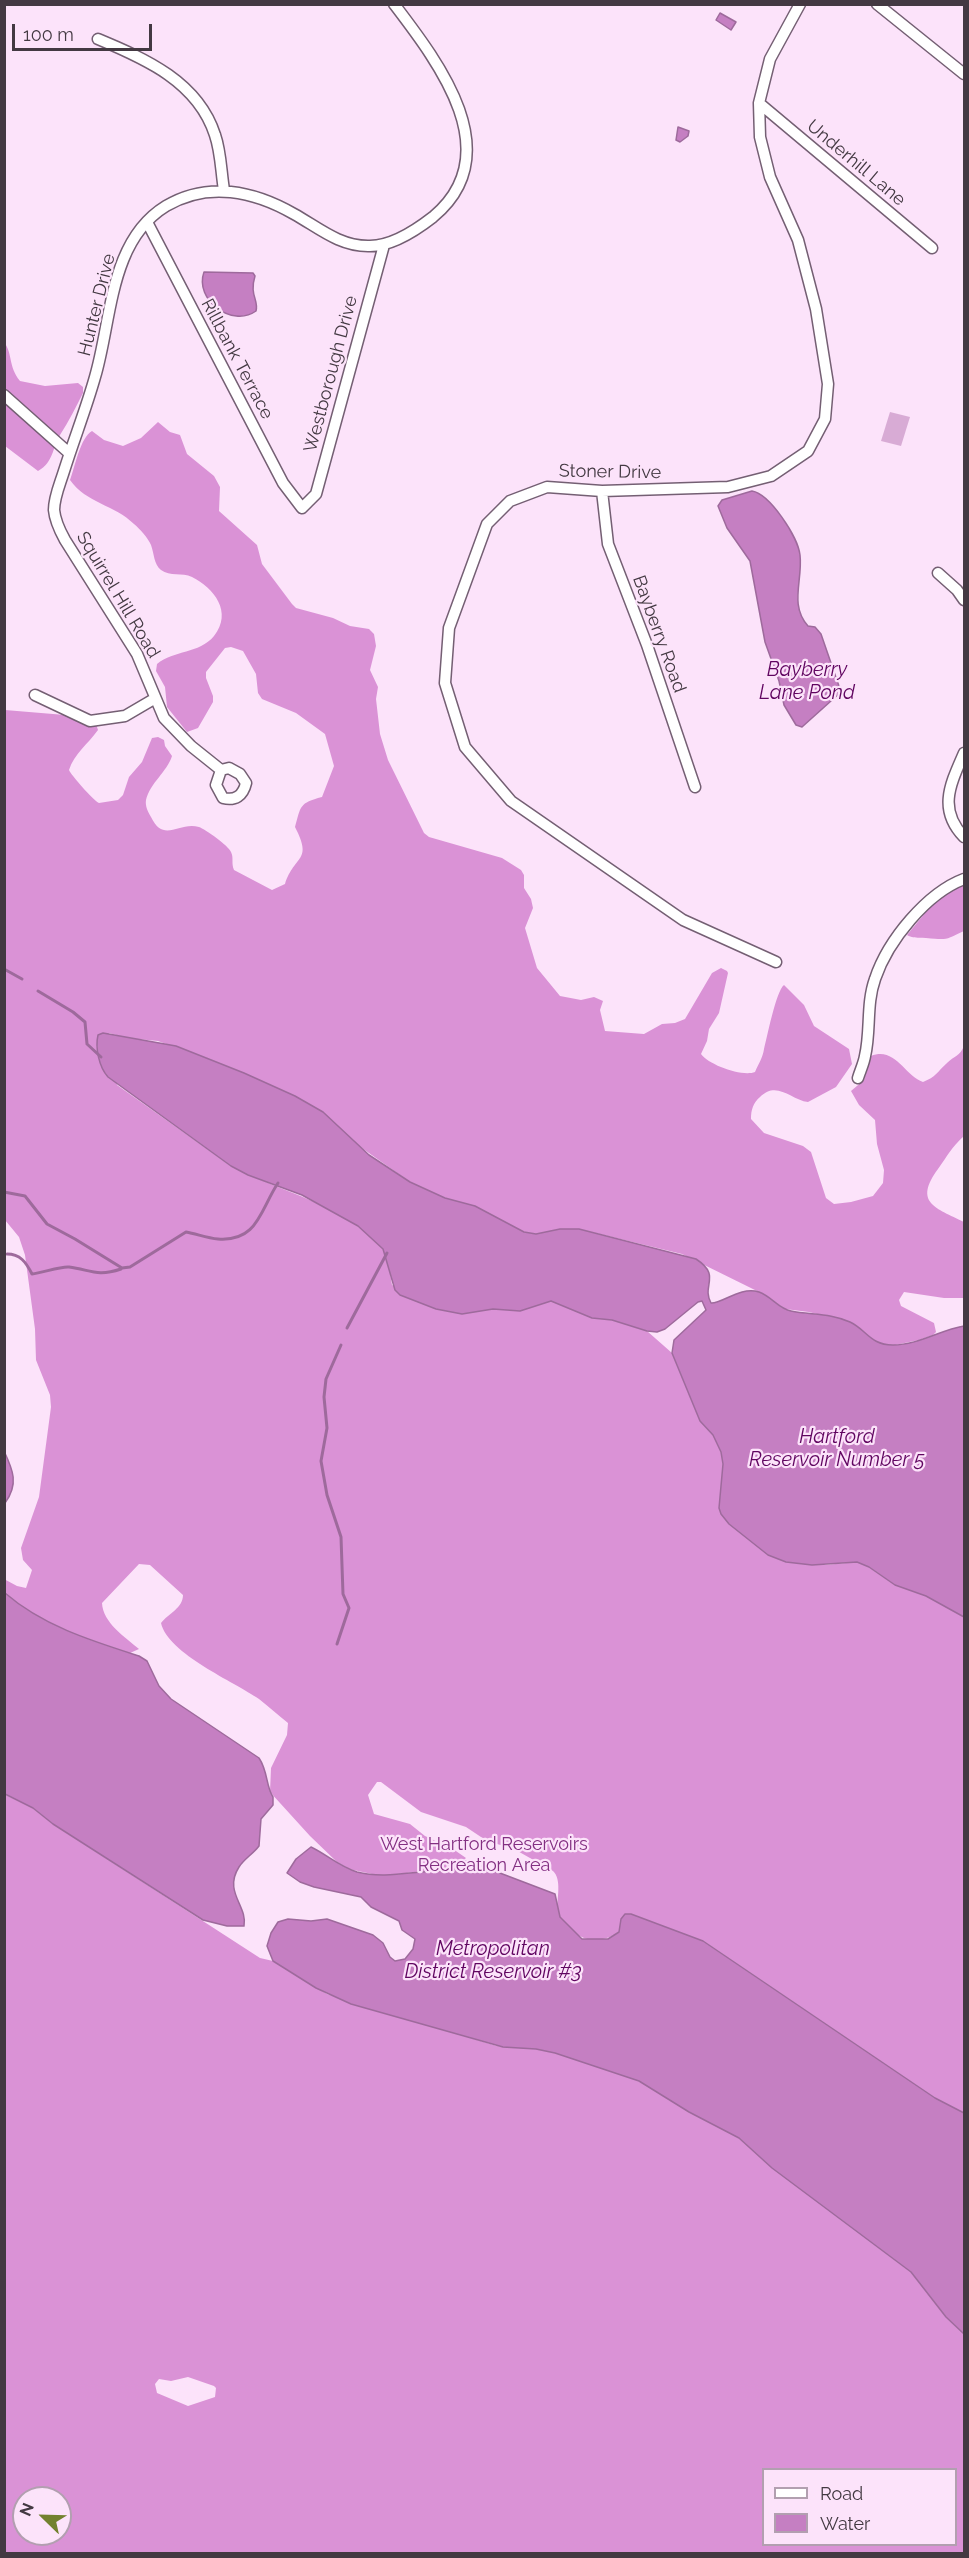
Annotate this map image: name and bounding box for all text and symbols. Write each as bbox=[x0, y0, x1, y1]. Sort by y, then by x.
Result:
scale bar bbox=[15, 12, 154, 50]
text: 100 m bbox=[23, 24, 74, 45]
street label: Underhill Lane bbox=[802, 115, 910, 211]
street label: Hunter Drive bbox=[74, 252, 120, 358]
street label: Westborough Drive bbox=[300, 293, 362, 455]
street label: Rillbank Terrace bbox=[196, 295, 278, 423]
street label: Stoner Drive bbox=[559, 460, 661, 484]
street label: Squirrel Hill Road bbox=[72, 528, 164, 662]
street label: Bayberry Road bbox=[628, 572, 690, 696]
water label: Bayberry Lane Pond bbox=[759, 658, 855, 705]
water label: Hartford Reservoir Number 5 bbox=[749, 1425, 925, 1472]
park label: West Hartford Reservoirs Recreation Area bbox=[380, 1834, 588, 1876]
water label: Metropolitan District Reservoir #3 bbox=[404, 1937, 582, 1984]
legend bbox=[762, 2468, 957, 2546]
text: Road bbox=[820, 2483, 863, 2504]
north arrow bbox=[12, 2486, 72, 2546]
text: N bbox=[16, 2500, 38, 2519]
text: Water bbox=[820, 2513, 870, 2534]

